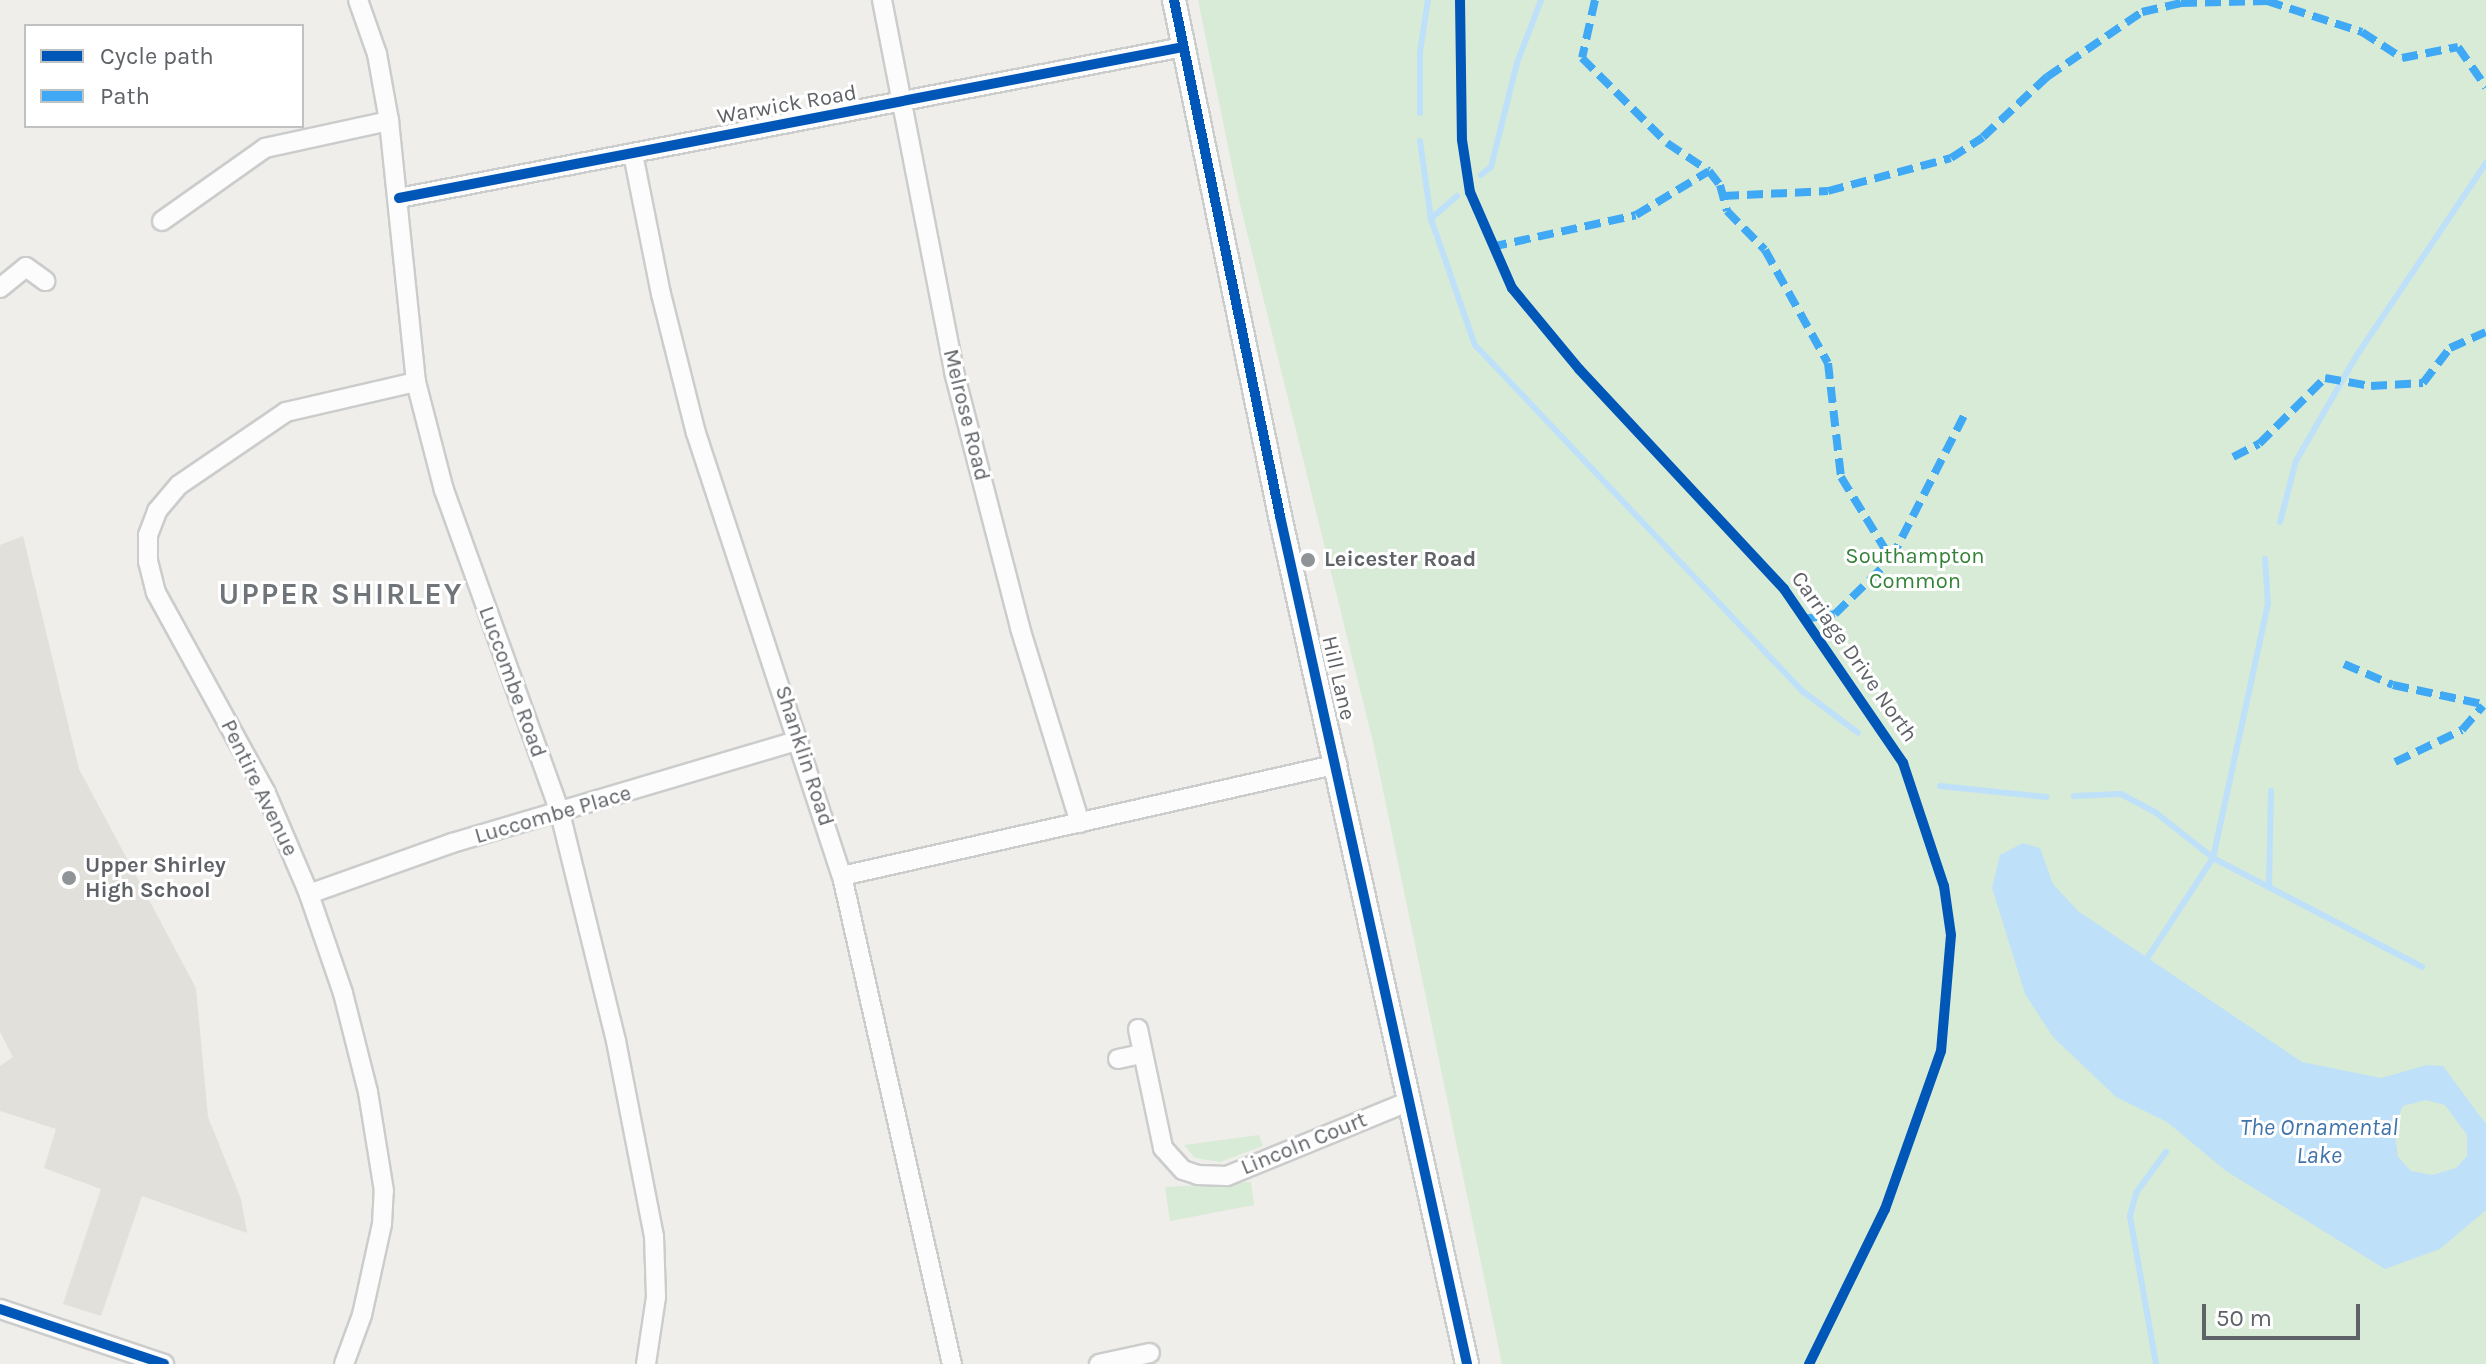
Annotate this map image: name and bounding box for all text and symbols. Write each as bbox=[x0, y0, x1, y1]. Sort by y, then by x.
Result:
legend bbox=[24, 24, 304, 128]
text: Cycle path bbox=[100, 42, 214, 70]
street label: Warwick Road bbox=[715, 80, 859, 130]
text: Path bbox=[100, 82, 150, 110]
street label: Melrose Road bbox=[937, 346, 995, 484]
park label: Southampton Common bbox=[1845, 543, 1985, 594]
place label: Leicester Road bbox=[1324, 547, 1476, 573]
marker: Leicester Road bbox=[1299, 551, 1317, 569]
street label: Carriage Drive North bbox=[1785, 567, 1923, 747]
district label: UPPER SHIRLEY bbox=[219, 576, 463, 612]
street label: Luccombe Road bbox=[472, 603, 552, 761]
street label: Hill Lane bbox=[1315, 633, 1361, 723]
street label: Shanklin Road bbox=[769, 682, 839, 830]
street label: Pentire Avenue bbox=[215, 715, 303, 861]
street label: Luccombe Place bbox=[472, 780, 634, 850]
place label: Upper Shirley High School bbox=[85, 852, 226, 904]
marker: Upper Shirley High School bbox=[60, 869, 78, 887]
street label: Lincoln Court bbox=[1237, 1107, 1371, 1181]
water label: The Ornamental Lake bbox=[2240, 1114, 2398, 1170]
scale bar bbox=[2206, 1288, 2364, 1338]
text: 50 m bbox=[2216, 1304, 2272, 1332]

